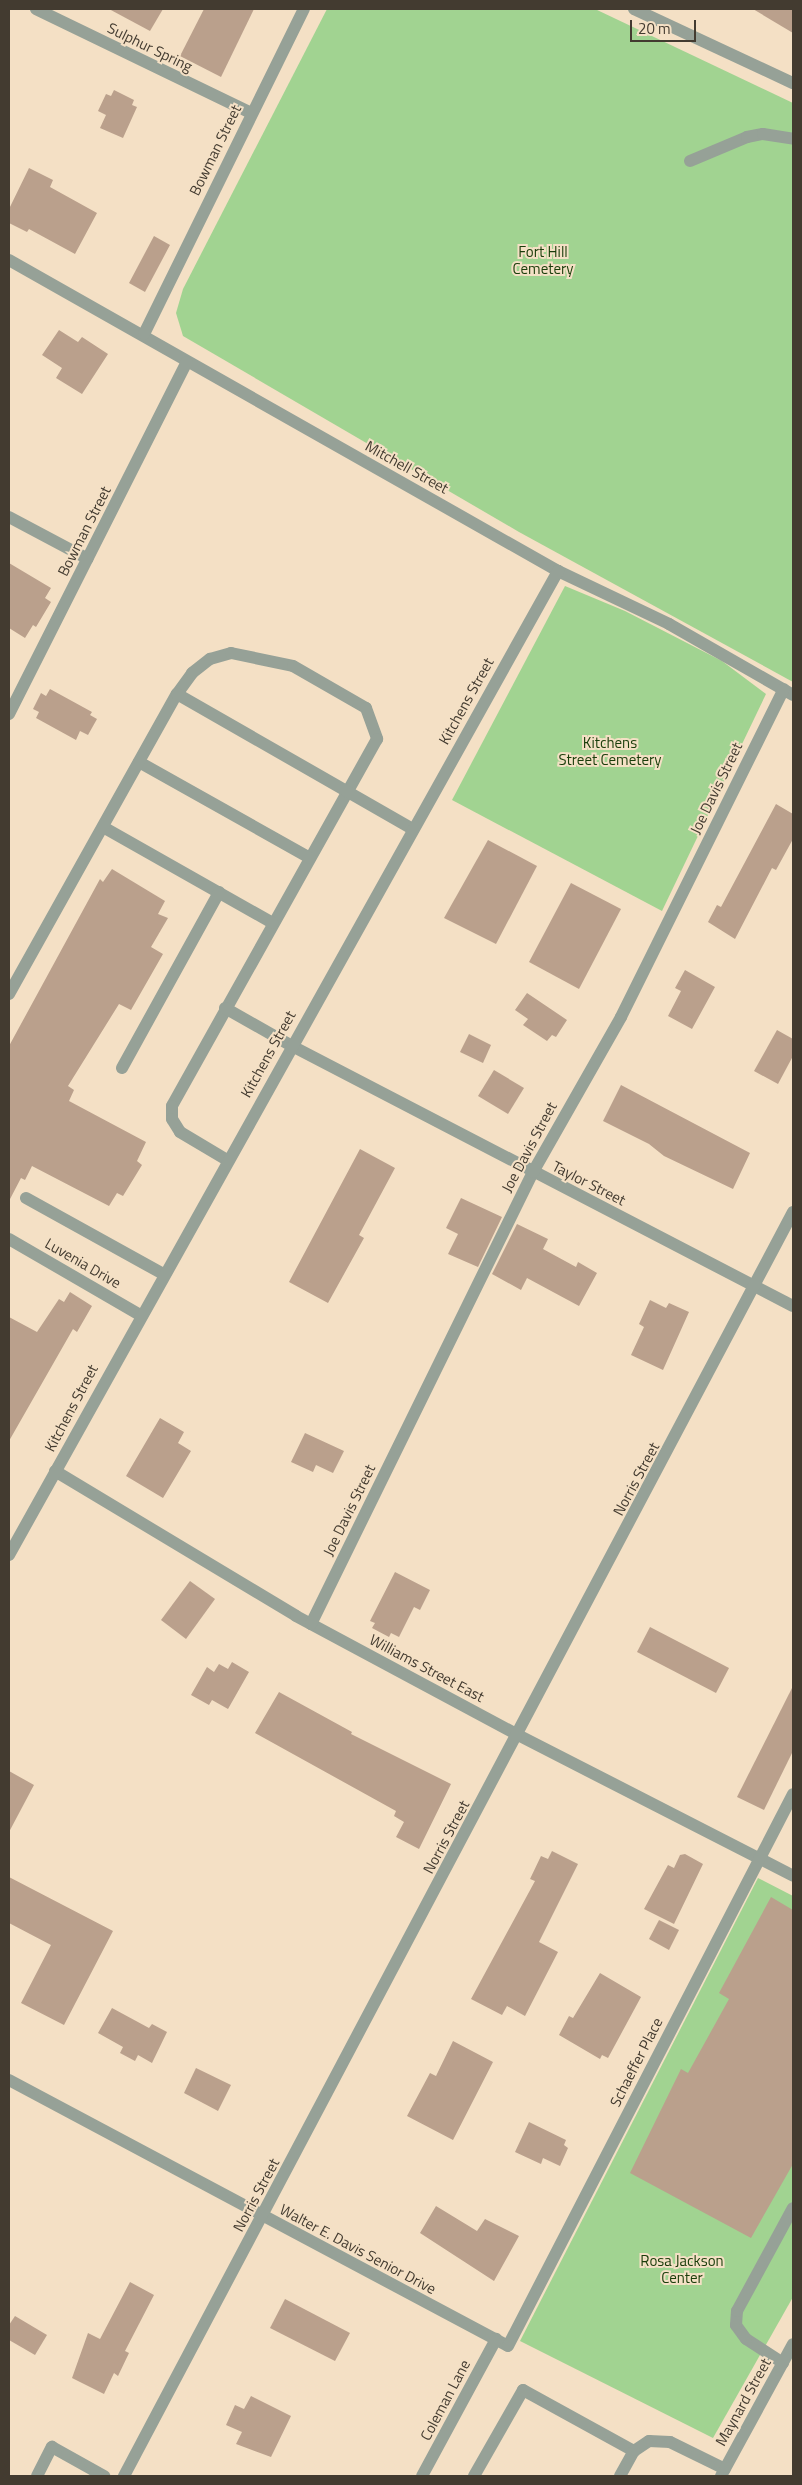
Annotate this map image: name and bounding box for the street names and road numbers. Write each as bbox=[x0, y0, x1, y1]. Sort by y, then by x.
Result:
street label: Sulphur Spring bbox=[105, 19, 195, 75]
street label: Bowman Street bbox=[185, 102, 245, 198]
street label: Mitchell Street bbox=[362, 437, 452, 497]
street label: Bowman Street bbox=[54, 483, 114, 579]
street label: Kitchens Street bbox=[435, 655, 497, 747]
street label: Joe Davis Street bbox=[686, 739, 746, 837]
street label: Kitchens Street bbox=[237, 1008, 299, 1100]
street label: Joe Davis Street bbox=[498, 1099, 560, 1195]
street label: Taylor Street bbox=[549, 1157, 629, 1209]
street label: Luvenia Drive bbox=[42, 1234, 124, 1292]
street label: Kitchens Street bbox=[40, 1361, 102, 1455]
street label: Norris Street bbox=[609, 1439, 663, 1519]
street label: Joe Davis Street bbox=[319, 1461, 379, 1559]
street label: Williams Street East bbox=[367, 1630, 487, 1706]
street label: Norris Street bbox=[419, 1797, 473, 1877]
street label: Schaeffer Place bbox=[606, 2014, 666, 2110]
street label: Norris Street bbox=[229, 2155, 283, 2235]
street label: Walter E. Davis Senior Drive bbox=[277, 2200, 439, 2298]
street label: Maynard Street bbox=[711, 2355, 775, 2449]
street label: Coleman Lane bbox=[416, 2357, 474, 2443]

